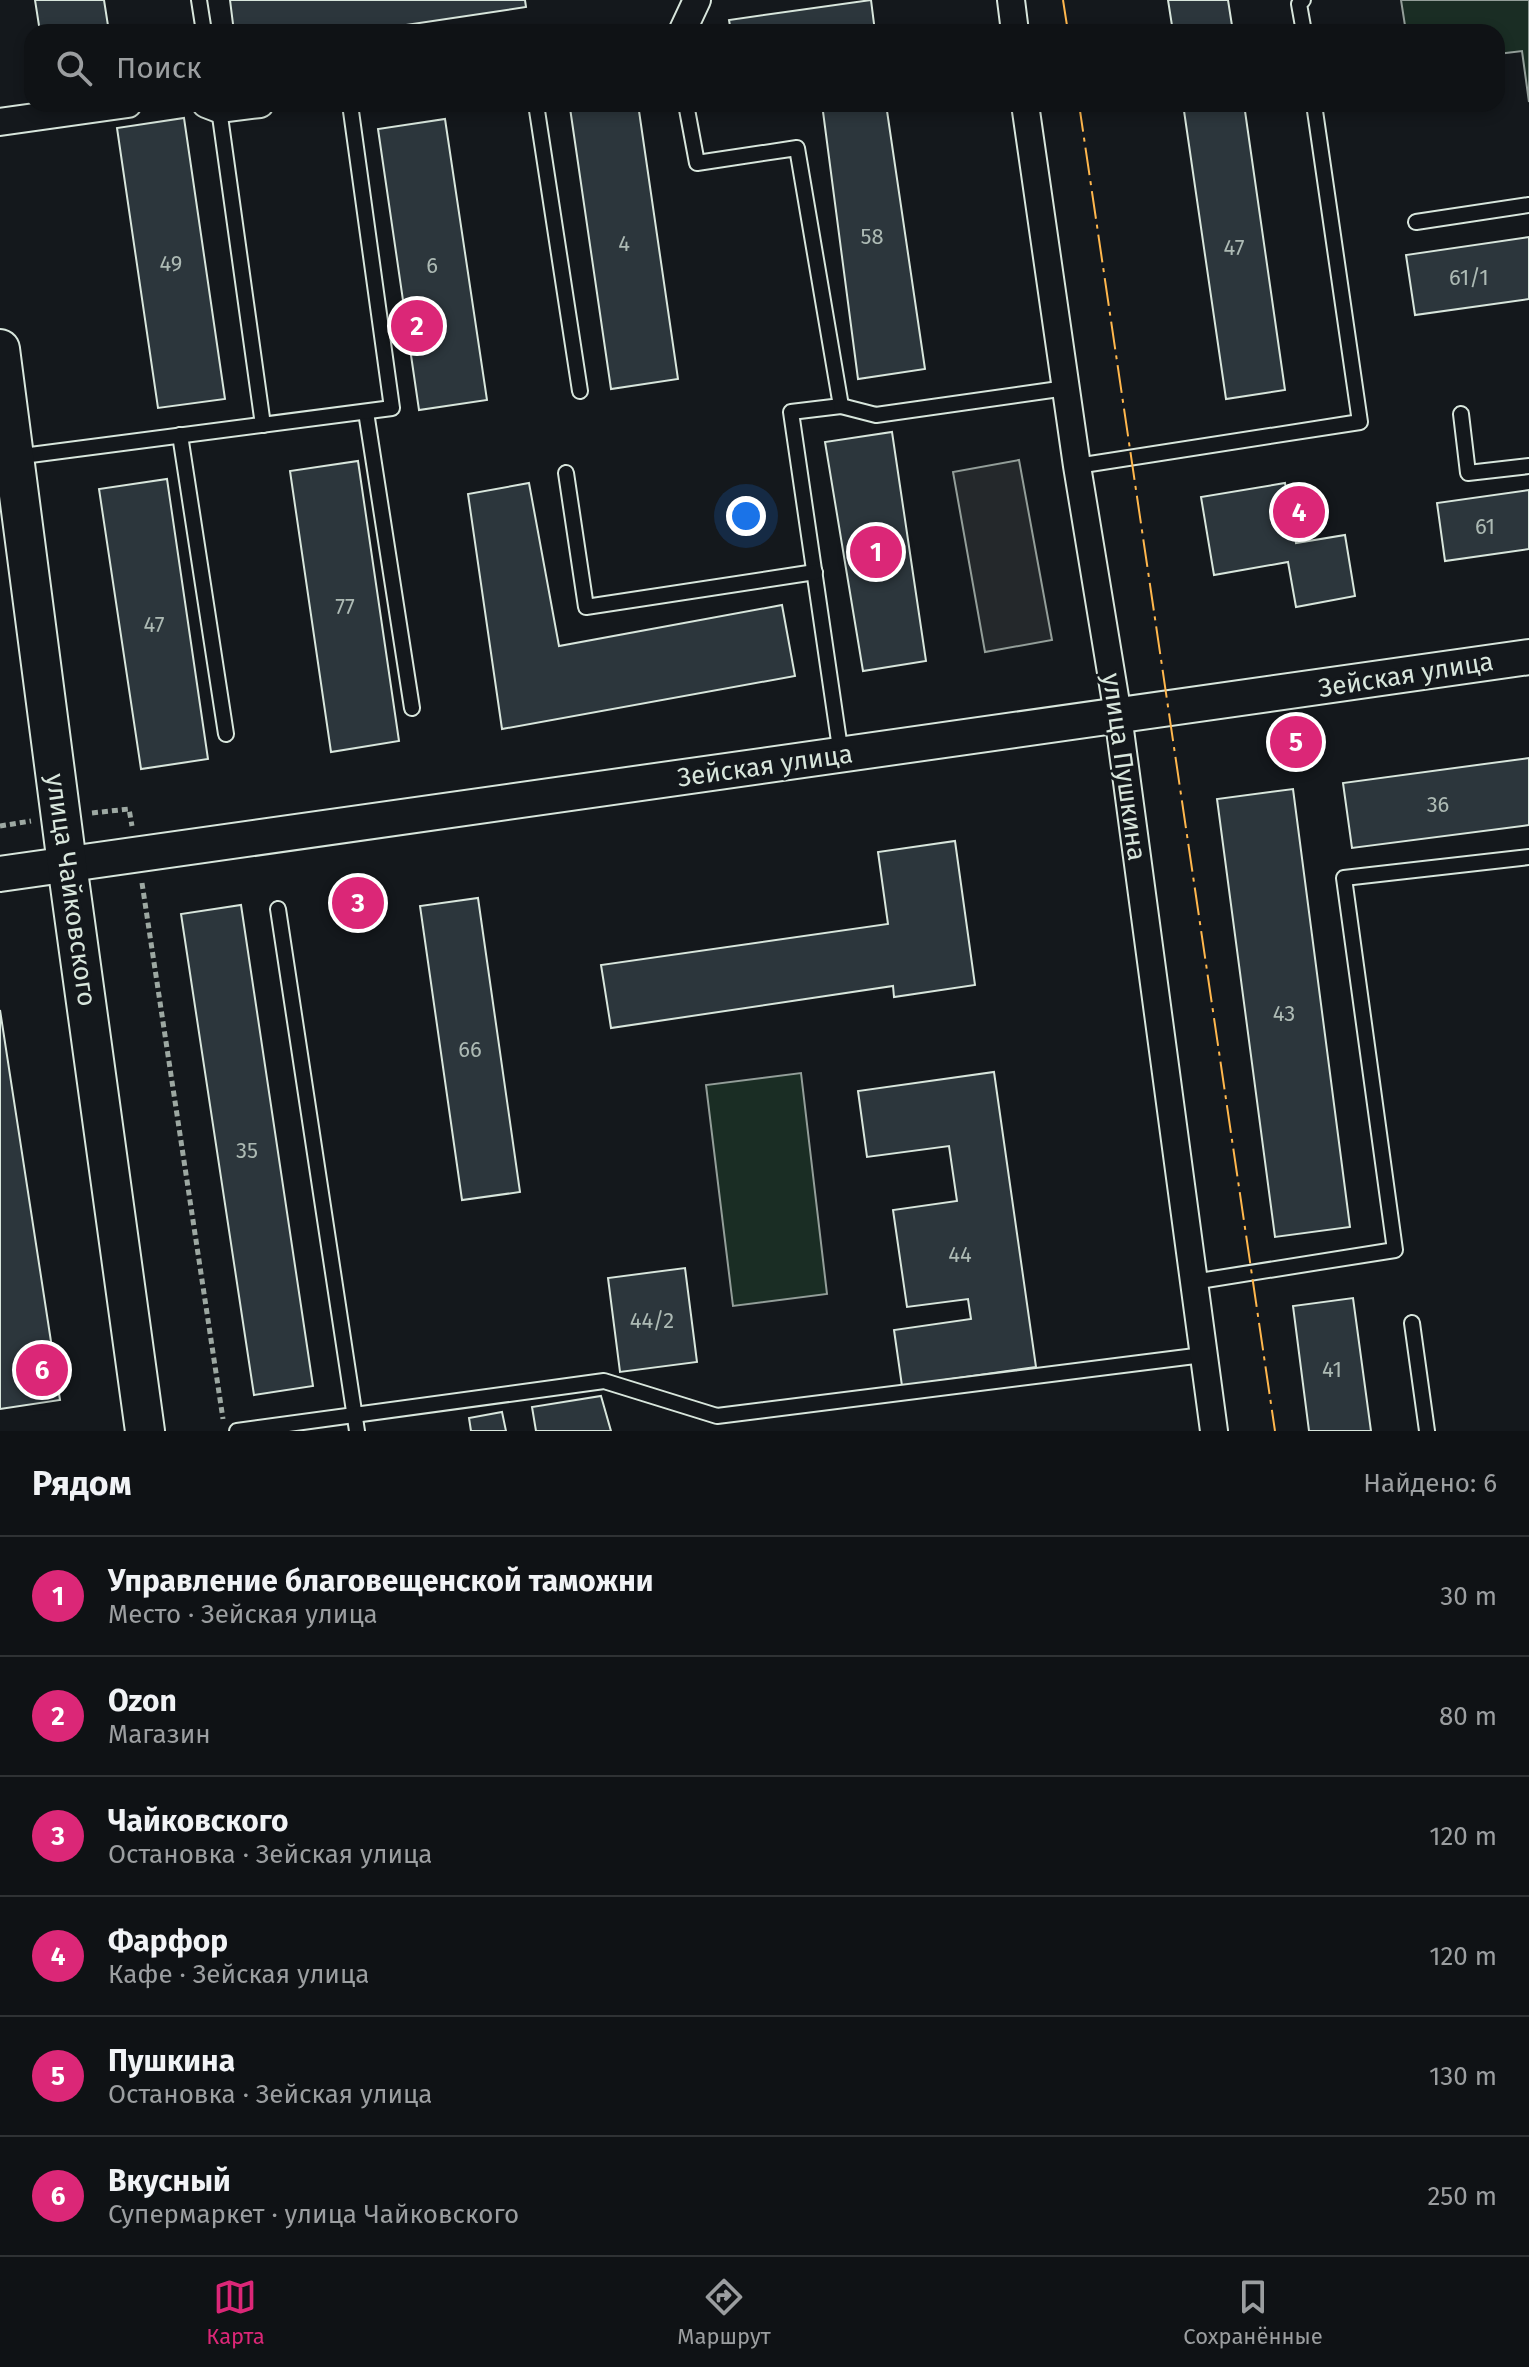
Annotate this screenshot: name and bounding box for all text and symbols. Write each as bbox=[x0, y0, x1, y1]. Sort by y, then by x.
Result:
search box bbox=[24, 24, 1505, 112]
icon: search bbox=[52, 46, 96, 90]
text: Поиск bbox=[116, 50, 202, 86]
house number: 58 bbox=[860, 223, 884, 250]
house number: 4 bbox=[618, 230, 630, 257]
house number: 47 bbox=[1224, 234, 1245, 261]
house number: 49 bbox=[160, 250, 182, 277]
house number: 6 bbox=[426, 252, 438, 279]
house number: 61/1 bbox=[1449, 264, 1489, 291]
pin: 2 bbox=[391, 296, 443, 356]
pin: 4 bbox=[1273, 482, 1325, 542]
your location bbox=[726, 496, 766, 536]
house number: 61 bbox=[1475, 513, 1495, 540]
pin: 1 bbox=[850, 522, 902, 582]
house number: 77 bbox=[335, 593, 355, 620]
house number: 47 bbox=[144, 611, 165, 638]
street label: Зейская улица bbox=[1316, 646, 1496, 704]
street label: улица Пушкина bbox=[1095, 671, 1153, 863]
pin: 5 bbox=[1270, 712, 1322, 772]
street label: Зейская улица bbox=[675, 738, 855, 794]
street label: улица Чайковского bbox=[39, 772, 103, 1008]
house number: 36 bbox=[1427, 791, 1449, 818]
pin: 3 bbox=[332, 873, 384, 933]
house number: 43 bbox=[1273, 1000, 1295, 1027]
house number: 66 bbox=[458, 1036, 482, 1063]
house number: 35 bbox=[236, 1137, 258, 1164]
house number: 44 bbox=[948, 1241, 972, 1268]
house number: 44/2 bbox=[630, 1307, 674, 1334]
pin: 6 bbox=[16, 1340, 68, 1400]
house number: 41 bbox=[1322, 1356, 1342, 1383]
text: Рядом bbox=[32, 1463, 131, 1504]
text: Найдено: 6 bbox=[1363, 1468, 1497, 1499]
text: Управление благовещенской таможни bbox=[108, 1563, 654, 1599]
text: 1 bbox=[52, 1581, 64, 1612]
text: 30 m bbox=[1440, 1581, 1497, 1612]
text: Место · Зейская улица bbox=[108, 1599, 378, 1630]
text: Ozon bbox=[108, 1683, 177, 1719]
text: 2 bbox=[51, 1701, 65, 1732]
text: 80 m bbox=[1439, 1701, 1497, 1732]
text: Магазин bbox=[108, 1719, 211, 1750]
text: Чайковского bbox=[108, 1803, 288, 1839]
text: 3 bbox=[51, 1821, 65, 1852]
text: 120 m bbox=[1429, 1821, 1497, 1852]
text: Остановка · Зейская улица bbox=[108, 1839, 432, 1870]
text: Фарфор bbox=[108, 1923, 228, 1959]
text: 4 bbox=[51, 1941, 65, 1972]
text: 120 m bbox=[1429, 1941, 1497, 1972]
text: Кафе · Зейская улица bbox=[108, 1959, 369, 1990]
text: Пушкина bbox=[108, 2043, 235, 2079]
text: 5 bbox=[51, 2061, 65, 2092]
text: 130 m bbox=[1429, 2061, 1497, 2092]
text: Остановка · Зейская улица bbox=[108, 2079, 432, 2110]
text: Вкусный bbox=[108, 2163, 231, 2199]
text: 6 bbox=[51, 2181, 65, 2212]
text: 250 m bbox=[1427, 2181, 1497, 2212]
text: Супермаркет · улица Чайковского bbox=[108, 2199, 519, 2230]
tab: Карта bbox=[206, 2275, 265, 2350]
tab: Маршрут bbox=[677, 2275, 771, 2350]
tab: Сохранённые bbox=[1183, 2275, 1323, 2350]

